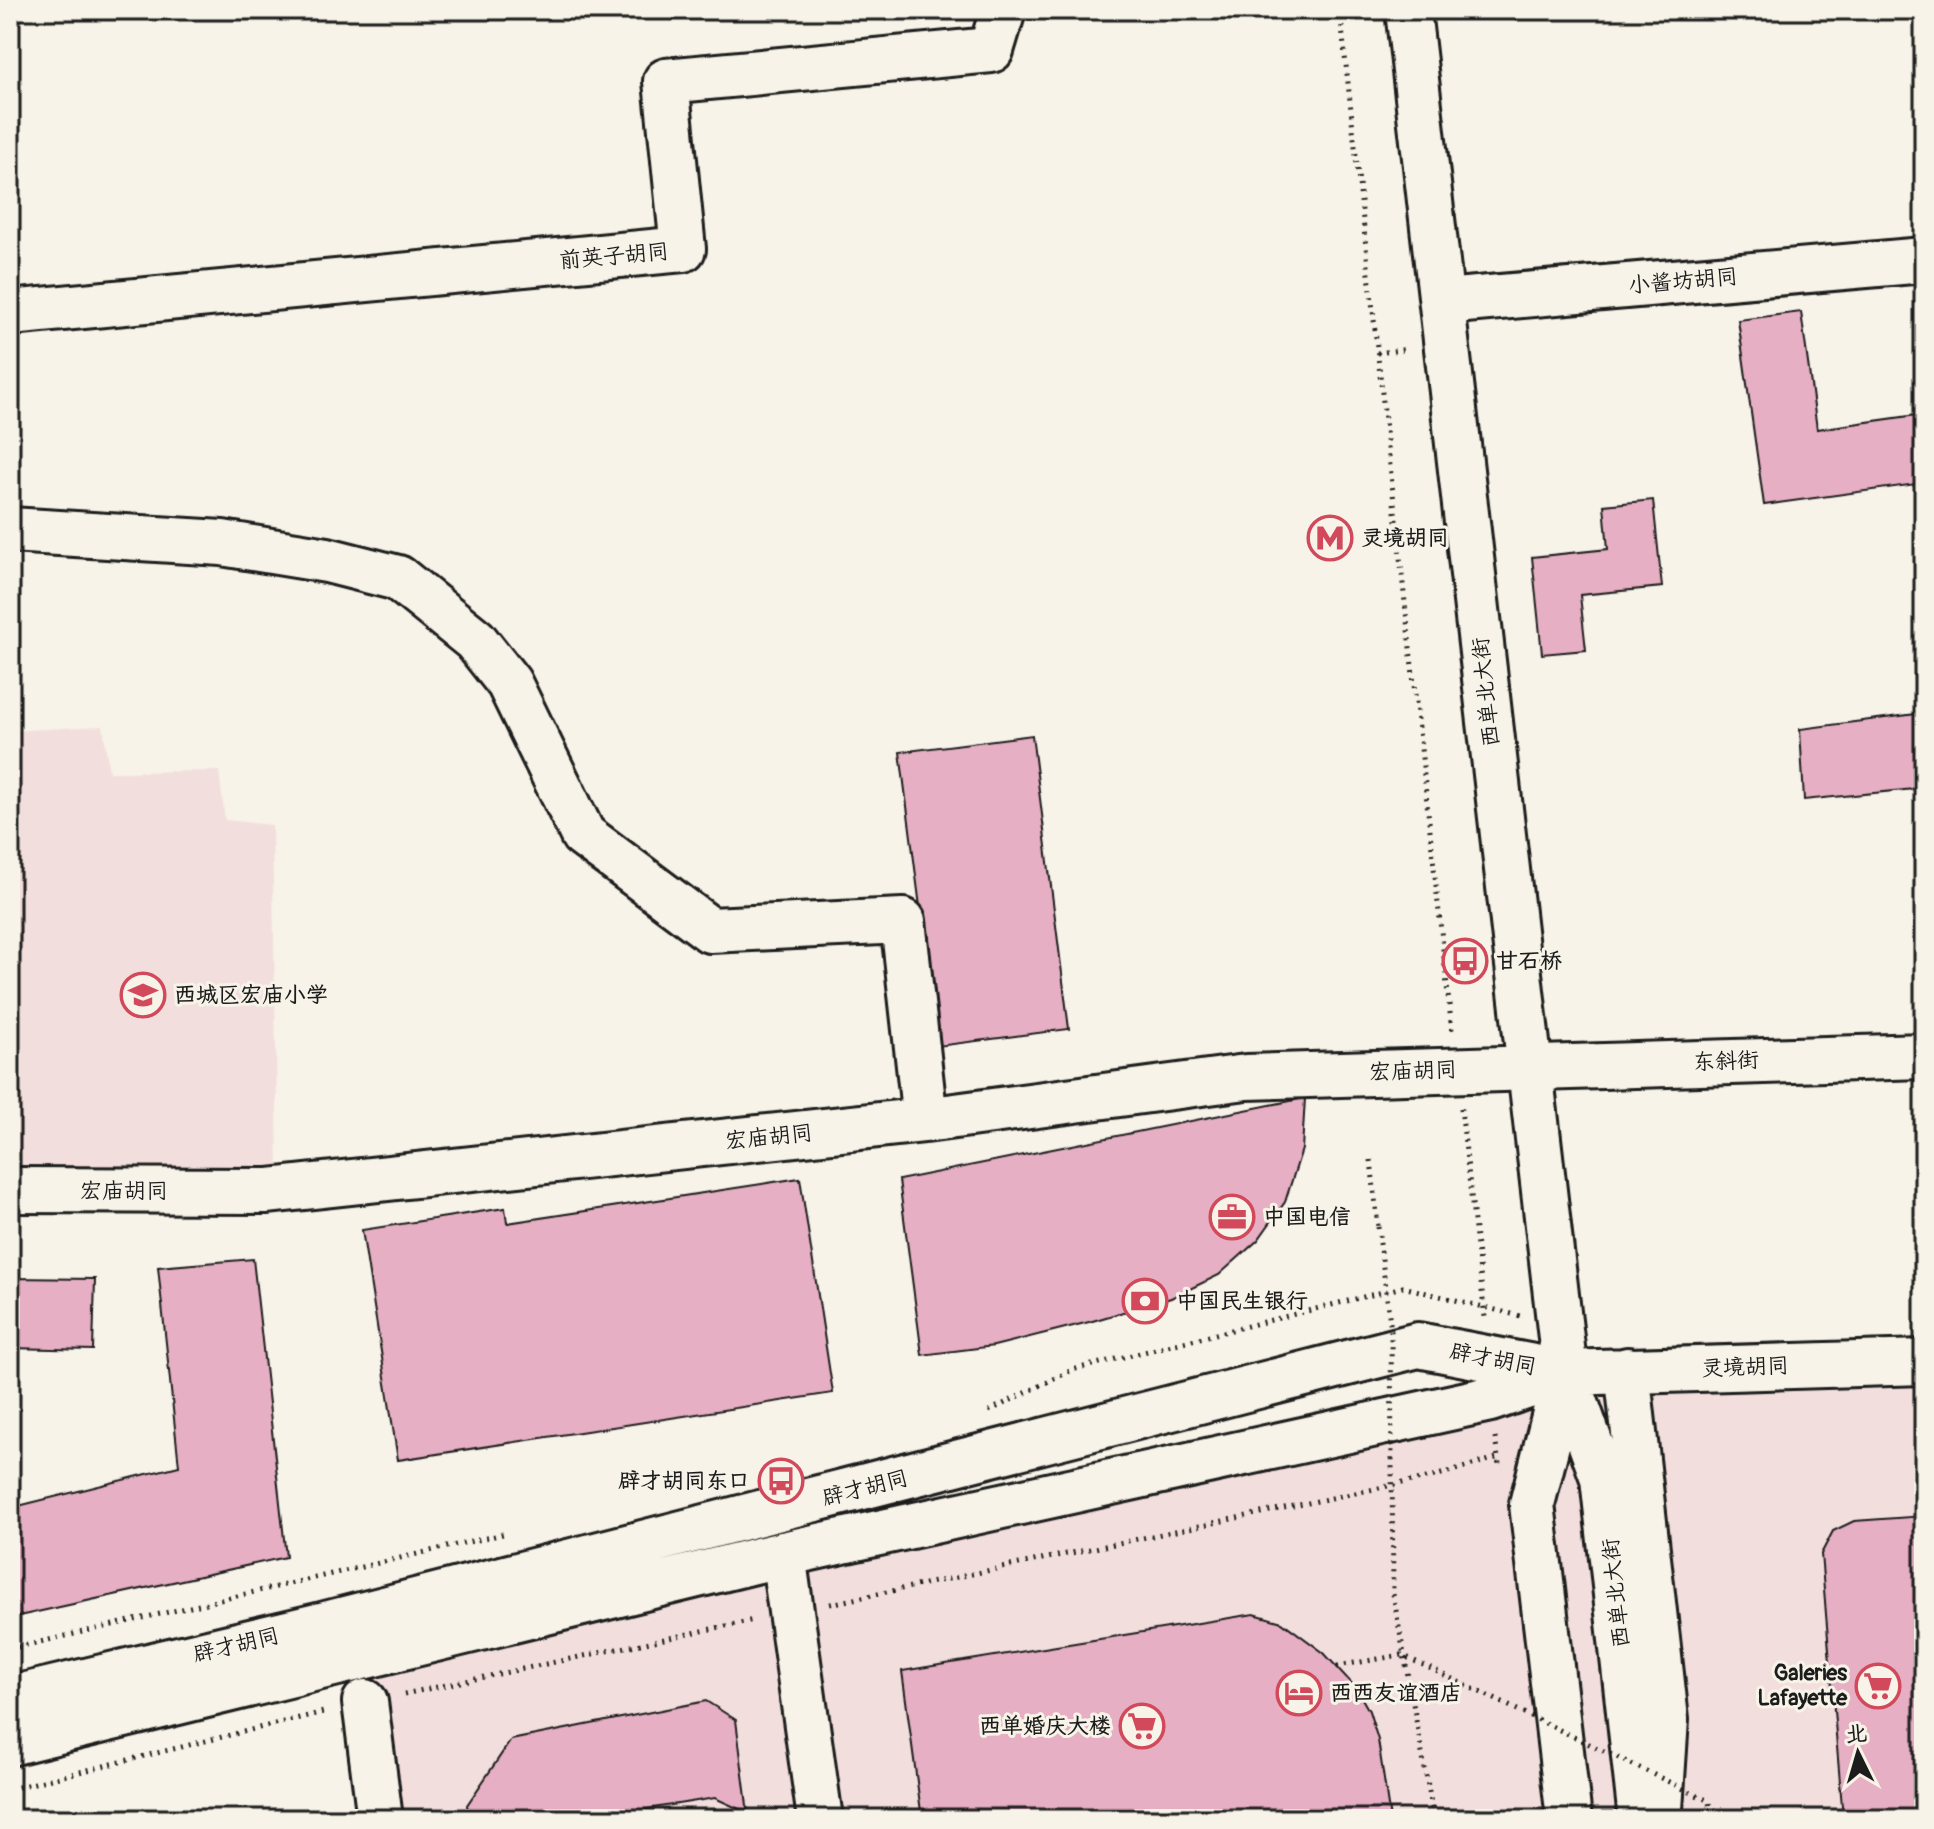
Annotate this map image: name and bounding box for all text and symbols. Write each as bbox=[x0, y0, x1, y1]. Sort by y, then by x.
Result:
street label: 前英子胡同 bbox=[558, 237, 670, 275]
street label: 小酱坊胡同 bbox=[1627, 262, 1739, 300]
metro station icon: 灵境胡同 bbox=[1306, 514, 1354, 562]
place label: 灵境胡同 bbox=[1361, 524, 1449, 552]
street label: 西单北大街 bbox=[1466, 636, 1506, 748]
bus stop icon: 甘石桥 bbox=[1441, 937, 1489, 985]
place label: 甘石桥 bbox=[1496, 947, 1562, 975]
school or university icon: 西城区宏庙小学 bbox=[119, 971, 167, 1019]
place label: 西城区宏庙小学 bbox=[174, 981, 328, 1009]
street label: 东斜街 bbox=[1693, 1046, 1759, 1076]
street label: 宏庙胡同 bbox=[1369, 1055, 1457, 1087]
street label: 宏庙胡同 bbox=[724, 1118, 814, 1156]
street label: 宏庙胡同 bbox=[80, 1177, 168, 1205]
office icon: 中国电信 bbox=[1208, 1193, 1256, 1241]
place label: 中国电信 bbox=[1263, 1203, 1351, 1231]
bank icon: 中国民生银行 bbox=[1121, 1277, 1169, 1325]
place label: 中国民生银行 bbox=[1176, 1287, 1308, 1315]
street label: 辟才胡同 bbox=[1447, 1337, 1539, 1381]
street label: 灵境胡同 bbox=[1701, 1351, 1789, 1383]
bus stop icon: 辟才胡同东口 bbox=[757, 1457, 805, 1505]
street label: 辟才胡同 bbox=[819, 1464, 911, 1512]
place label: 辟才胡同东口 bbox=[618, 1467, 750, 1495]
street label: 西单北大街 bbox=[1596, 1537, 1636, 1649]
street label: 辟才胡同 bbox=[190, 1621, 282, 1669]
place label: Galeries Lafayette bbox=[1757, 1659, 1848, 1712]
supermarket icon: Galeries Lafayette bbox=[1854, 1662, 1902, 1710]
hotel icon: 西西友谊酒店 bbox=[1275, 1669, 1323, 1717]
place label: 西西友谊酒店 bbox=[1330, 1679, 1462, 1707]
supermarket icon: 西单婚庆大楼 bbox=[1118, 1702, 1166, 1750]
place label: 西单婚庆大楼 bbox=[979, 1712, 1111, 1740]
north arrow bbox=[1818, 1713, 1898, 1793]
text: 北 bbox=[1844, 1719, 1869, 1749]

